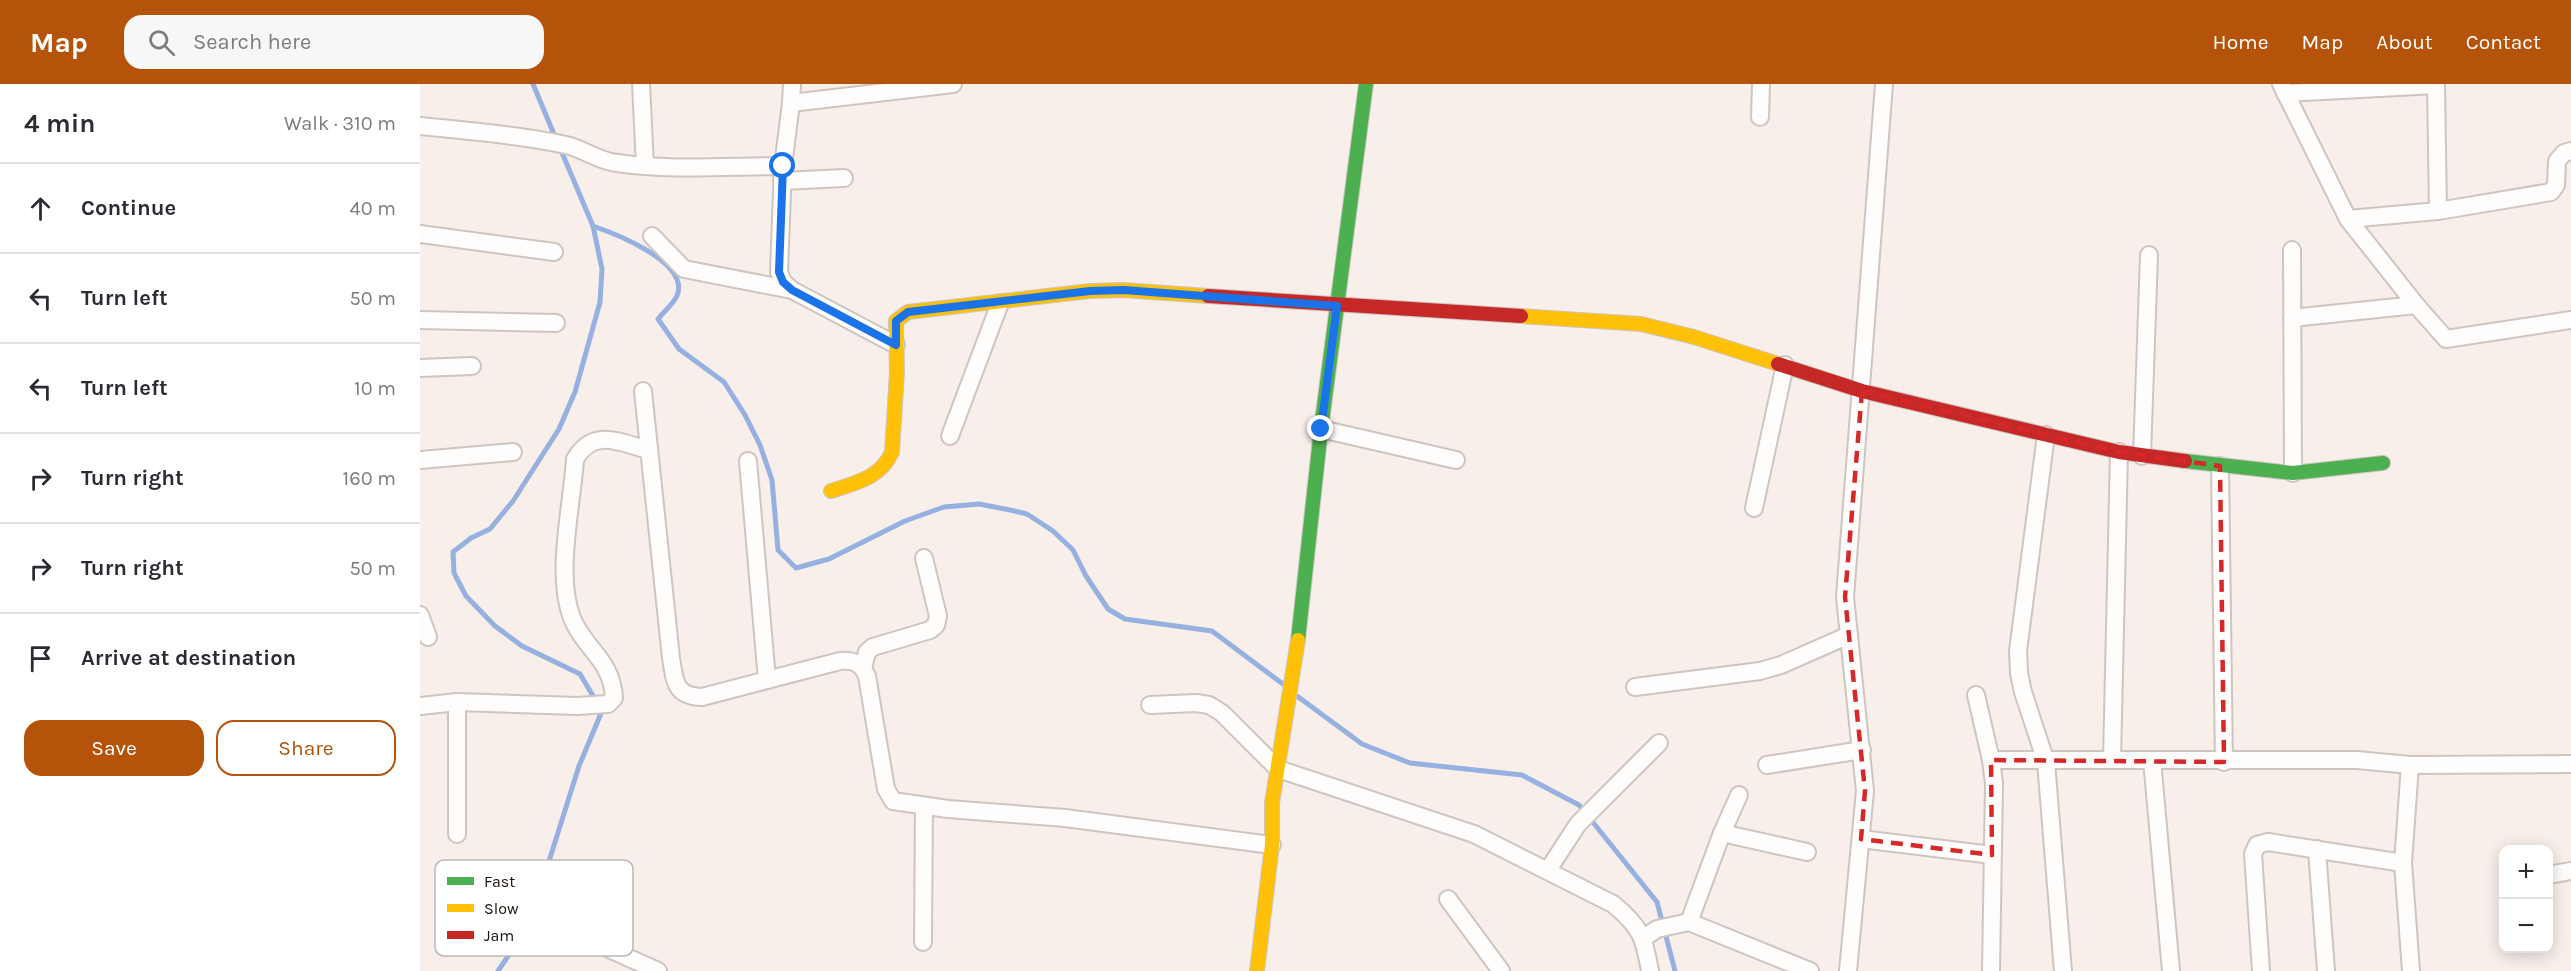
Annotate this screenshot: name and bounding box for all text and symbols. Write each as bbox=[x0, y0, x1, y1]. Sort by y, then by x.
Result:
search box bbox=[124, 15, 544, 69]
text: Map bbox=[30, 26, 88, 59]
icon: search bbox=[145, 26, 178, 59]
text: Search here bbox=[193, 29, 311, 55]
text: Home bbox=[2213, 30, 2269, 54]
text: Map bbox=[2302, 30, 2343, 54]
text: About bbox=[2376, 30, 2433, 54]
text: Contact bbox=[2466, 30, 2541, 54]
text: 4 min bbox=[24, 108, 95, 139]
text: Walk · 310 m bbox=[284, 112, 396, 135]
route start bbox=[769, 152, 795, 178]
icon: ahead bbox=[24, 192, 57, 225]
text: Continue bbox=[81, 195, 176, 221]
text: 40 m bbox=[350, 197, 396, 220]
icon: left bbox=[24, 282, 57, 315]
text: Turn left bbox=[81, 285, 168, 311]
text: 50 m bbox=[349, 287, 396, 310]
icon: left bbox=[24, 372, 57, 405]
text: Turn left bbox=[81, 375, 168, 401]
text: 10 m bbox=[354, 377, 396, 400]
route end bbox=[1307, 415, 1333, 441]
icon: right bbox=[24, 462, 57, 495]
text: Turn right bbox=[81, 465, 184, 491]
text: 160 m bbox=[343, 467, 396, 490]
icon: right bbox=[24, 552, 57, 585]
text: Turn right bbox=[81, 555, 184, 581]
text: 50 m bbox=[349, 557, 396, 580]
icon: arrive bbox=[24, 642, 57, 675]
text: Arrive at destination bbox=[81, 645, 296, 671]
button: Save bbox=[24, 720, 204, 776]
button: Share bbox=[216, 720, 396, 776]
map controls bbox=[2499, 845, 2553, 953]
button: + bbox=[2499, 845, 2553, 899]
legend bbox=[435, 860, 633, 956]
text: Fast bbox=[484, 872, 515, 891]
text: Slow bbox=[484, 899, 519, 918]
button: − bbox=[2499, 899, 2553, 953]
text: Jam bbox=[484, 926, 514, 945]

